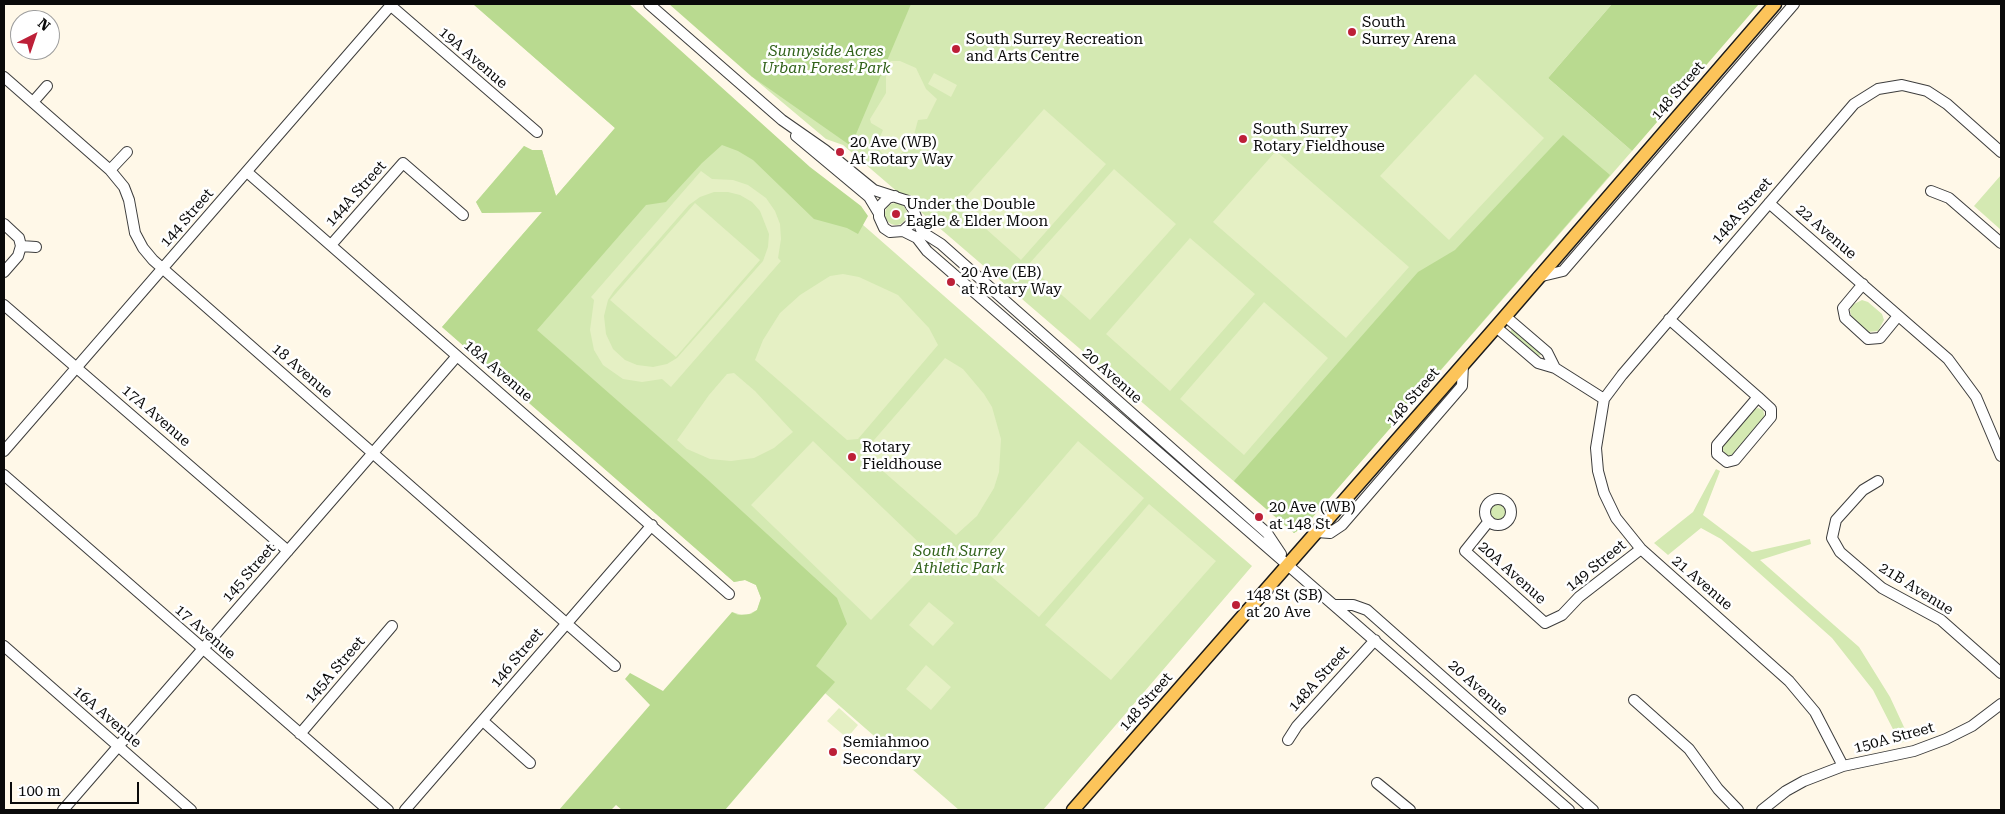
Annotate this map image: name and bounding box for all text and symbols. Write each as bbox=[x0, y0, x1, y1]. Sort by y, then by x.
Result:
north arrow bbox=[10, 10, 60, 60]
place label: South Surrey Arena bbox=[1362, 14, 1456, 49]
text: N bbox=[35, 15, 54, 34]
street label: 19A Avenue bbox=[435, 23, 511, 93]
marker: South Surrey Arena bbox=[1346, 26, 1358, 38]
place label: South Surrey Recreation and Arts Centre bbox=[966, 31, 1143, 66]
park label: Sunnyside Acres Urban Forest Park bbox=[762, 43, 890, 78]
marker: South Surrey Recreation and Arts Centre bbox=[950, 43, 962, 55]
street label: 148 Street bbox=[1648, 58, 1708, 124]
place label: South Surrey Rotary Fieldhouse bbox=[1253, 121, 1385, 156]
marker: South Surrey Rotary Fieldhouse bbox=[1237, 133, 1249, 145]
place label: 20 Ave (WB) At Rotary Way bbox=[850, 134, 953, 169]
marker: 20 Ave (WB) At Rotary Way bbox=[834, 146, 846, 158]
street label: 144A Street bbox=[322, 157, 390, 231]
street label: 148A Street bbox=[1708, 174, 1776, 248]
street label: 144 Street bbox=[157, 185, 217, 251]
place label: Under the Double Eagle & Elder Moon bbox=[906, 196, 1048, 231]
street label: 22 Avenue bbox=[1792, 201, 1860, 263]
marker: Under the Double Eagle & Elder Moon bbox=[890, 208, 902, 220]
place label: 20 Ave (EB) at Rotary Way bbox=[961, 264, 1062, 299]
marker: 20 Ave (EB) at Rotary Way bbox=[945, 276, 957, 288]
street label: 18A Avenue bbox=[460, 336, 536, 406]
street label: 18 Avenue bbox=[268, 340, 336, 402]
street label: 20 Avenue bbox=[1078, 344, 1146, 408]
street label: 148 Street bbox=[1383, 364, 1443, 430]
street label: 17A Avenue bbox=[118, 381, 194, 451]
place label: Rotary Fieldhouse bbox=[862, 439, 942, 474]
marker: Rotary Fieldhouse bbox=[846, 451, 858, 463]
place label: 20 Ave (WB) at 148 St bbox=[1269, 499, 1356, 534]
marker: 20 Ave (WB) at 148 St bbox=[1253, 511, 1265, 523]
street label: 149 Street bbox=[1562, 536, 1630, 596]
street label: 20A Avenue bbox=[1474, 538, 1550, 608]
street label: 145 Street bbox=[219, 540, 279, 606]
park label: South Surrey Athletic Park bbox=[913, 543, 1005, 578]
street label: 21 Avenue bbox=[1668, 552, 1736, 614]
street label: 21B Avenue bbox=[1875, 559, 1957, 619]
place label: 148 St (SB) at 20 Ave bbox=[1246, 587, 1323, 622]
marker: 148 St (SB) at 20 Ave bbox=[1230, 599, 1242, 611]
street label: 17 Avenue bbox=[171, 601, 239, 663]
street label: 146 Street bbox=[487, 625, 547, 691]
street label: 145A Street bbox=[301, 633, 369, 707]
street label: 148A Street bbox=[1285, 642, 1353, 716]
street label: 20 Avenue bbox=[1444, 656, 1512, 720]
street label: 148 Street bbox=[1116, 669, 1176, 735]
street label: 16A Avenue bbox=[69, 682, 145, 752]
street label: 150A Street bbox=[1852, 719, 1936, 757]
place label: Semiahmoo Secondary bbox=[843, 734, 929, 769]
marker: Semiahmoo Secondary bbox=[827, 746, 839, 758]
scale bar bbox=[12, 772, 141, 804]
text: 100 m bbox=[18, 782, 61, 800]

